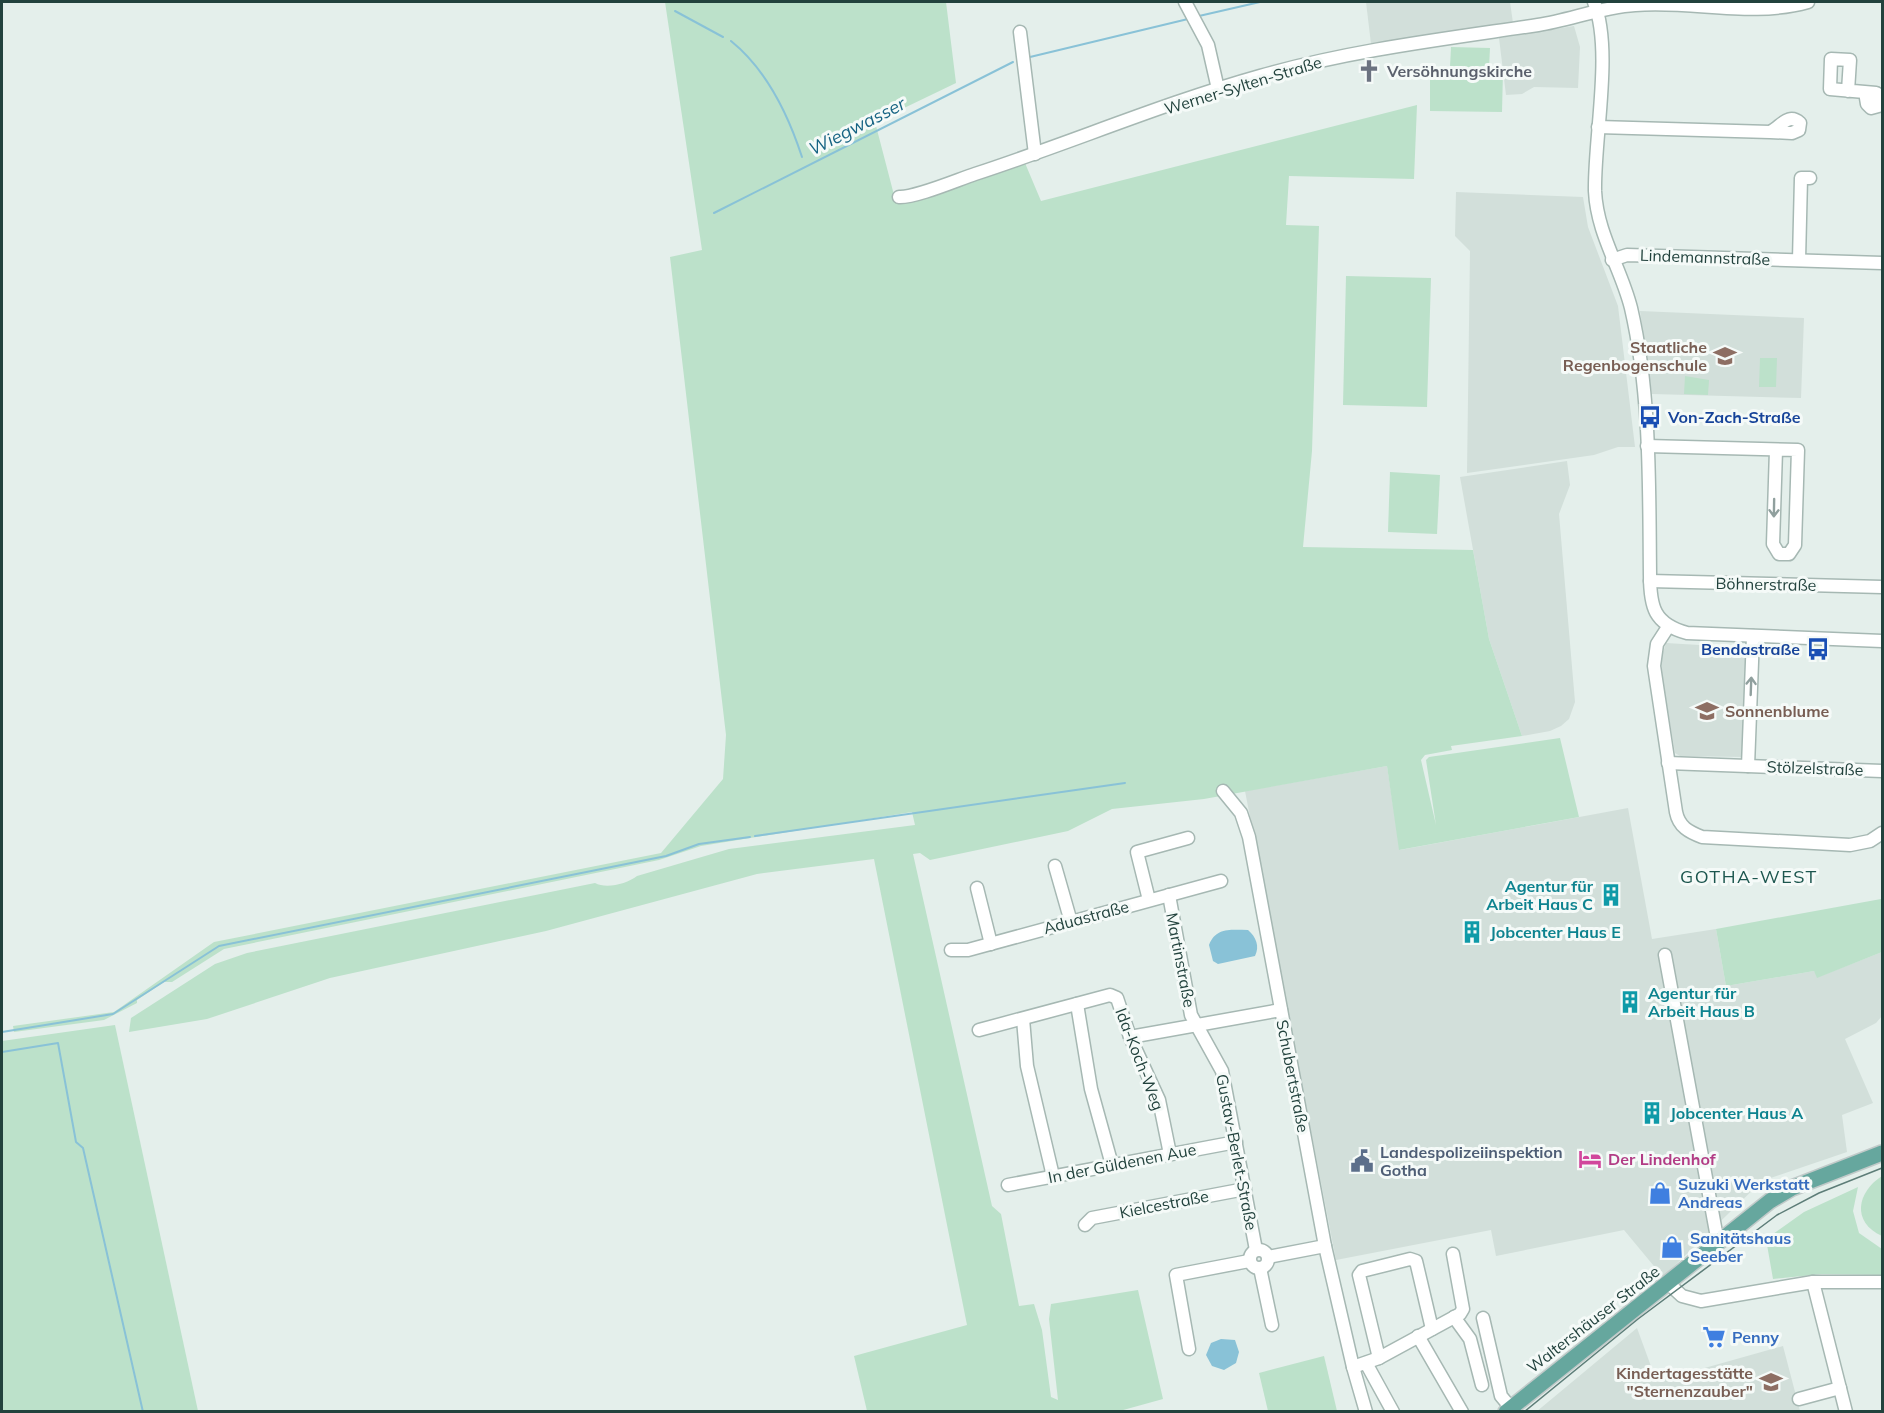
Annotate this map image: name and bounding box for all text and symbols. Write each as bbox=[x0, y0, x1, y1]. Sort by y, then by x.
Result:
street label: Werner-Sylten-Straße bbox=[1162, 52, 1324, 118]
church icon: Versöhnungskirche bbox=[1356, 58, 1382, 84]
place label: Versöhnungskirche bbox=[1386, 61, 1532, 81]
water label: Wiegwasser bbox=[805, 91, 910, 160]
street label: Lindemannstraße bbox=[1640, 245, 1770, 269]
place label: Staatliche Regenbogenschule bbox=[1563, 337, 1707, 375]
school or university icon: Staatliche Regenbogenschule bbox=[1712, 343, 1738, 369]
bus stop icon: Von-Zach-Straße bbox=[1637, 404, 1663, 430]
place label: Von-Zach-Straße bbox=[1667, 407, 1801, 427]
one-way arrow bbox=[1769, 498, 1780, 518]
street label: Böhnerstraße bbox=[1715, 573, 1817, 595]
bus stop icon: Bendastraße bbox=[1805, 636, 1831, 662]
place label: Bendastraße bbox=[1701, 639, 1800, 659]
one-way arrow bbox=[1746, 677, 1757, 697]
school or university icon: Sonnenblume bbox=[1694, 698, 1720, 724]
place label: Sonnenblume bbox=[1725, 701, 1830, 721]
street label: Stölzelstraße bbox=[1766, 756, 1864, 780]
district label: GOTHA-WEST bbox=[1680, 865, 1818, 888]
place label: Agentur für Arbeit Haus C bbox=[1486, 876, 1594, 914]
building icon: Agentur für Arbeit Haus C bbox=[1598, 882, 1624, 908]
street label: Aduastraße bbox=[1041, 896, 1131, 938]
street label: Martinstraße bbox=[1162, 911, 1200, 1009]
building icon: Jobcenter Haus E bbox=[1459, 919, 1485, 945]
place label: Jobcenter Haus E bbox=[1490, 922, 1621, 942]
place label: Agentur für Arbeit Haus B bbox=[1648, 983, 1755, 1021]
building icon: Agentur für Arbeit Haus B bbox=[1617, 989, 1643, 1015]
street label: Ida-Koch-Weg bbox=[1111, 1005, 1169, 1113]
street label: Schubertstraße bbox=[1272, 1018, 1314, 1134]
street label: Gustav-Berlet-Straße bbox=[1212, 1072, 1262, 1232]
building icon: Jobcenter Haus A bbox=[1639, 1100, 1665, 1126]
place label: Jobcenter Haus A bbox=[1670, 1103, 1803, 1123]
street label: In der Güldenen Aue bbox=[1046, 1139, 1198, 1187]
place label: Landespolizeiinspektion Gotha bbox=[1380, 1142, 1563, 1180]
hotel icon: Der Lindenhof bbox=[1577, 1146, 1603, 1172]
public building icon: Landespolizeiinspektion Gotha bbox=[1349, 1148, 1375, 1174]
place label: Der Lindenhof bbox=[1608, 1149, 1717, 1169]
place label: Suzuki Werkstatt Andreas bbox=[1678, 1174, 1810, 1212]
shop icon: Suzuki Werkstatt Andreas bbox=[1647, 1180, 1673, 1206]
street label: Kielcestraße bbox=[1118, 1186, 1210, 1222]
place label: Sanitätshaus Seeber bbox=[1690, 1228, 1791, 1266]
shop icon: Sanitätshaus Seeber bbox=[1659, 1234, 1685, 1260]
street label: Waltershäuser Straße bbox=[1523, 1261, 1663, 1377]
supermarket icon: Penny bbox=[1701, 1324, 1727, 1350]
place label: Penny bbox=[1732, 1327, 1779, 1347]
place label: Kindertagesstätte "Sternenzauber" bbox=[1616, 1363, 1753, 1401]
school or university icon: Kindertagesstätte "Sternenzauber" bbox=[1758, 1369, 1784, 1395]

